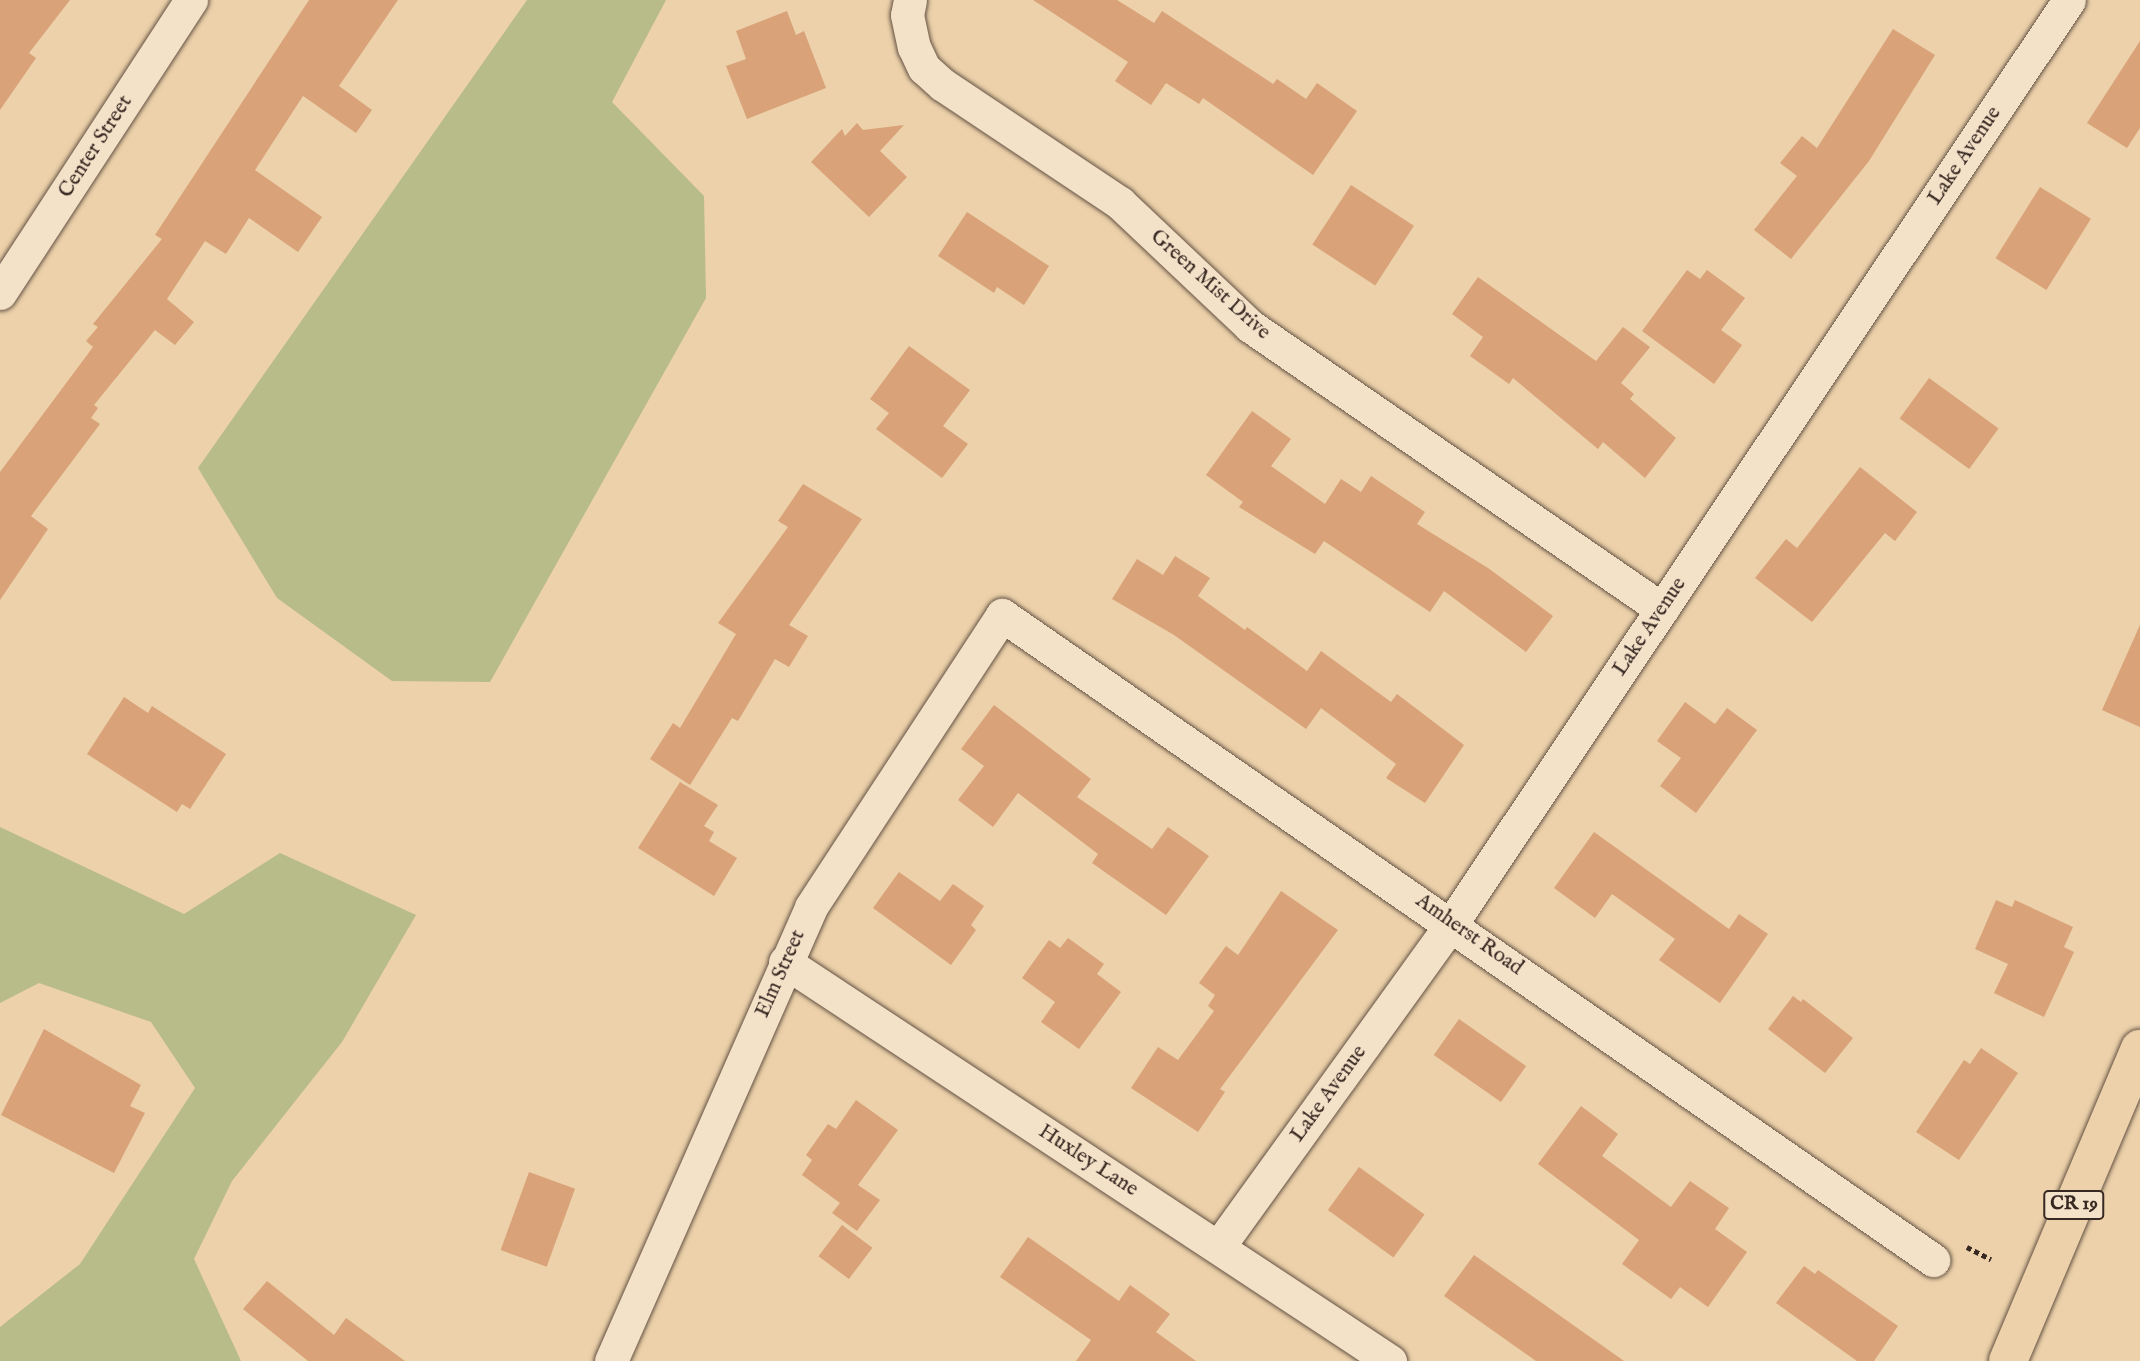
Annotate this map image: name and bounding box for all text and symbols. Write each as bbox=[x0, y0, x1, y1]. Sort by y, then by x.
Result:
street label: Center Street bbox=[54, 91, 138, 203]
street label: Lake Avenue bbox=[1923, 102, 2007, 210]
street label: Green Mist Drive bbox=[1145, 224, 1275, 346]
street label: Lake Avenue bbox=[1608, 573, 1692, 681]
street label: Amherst Road bbox=[1410, 889, 1528, 981]
street label: Elm Street bbox=[751, 926, 811, 1022]
street label: Lake Avenue bbox=[1285, 1041, 1373, 1147]
street label: Huxley Lane bbox=[1033, 1119, 1143, 1203]
road number: CR 19 bbox=[2042, 1190, 2106, 1220]

